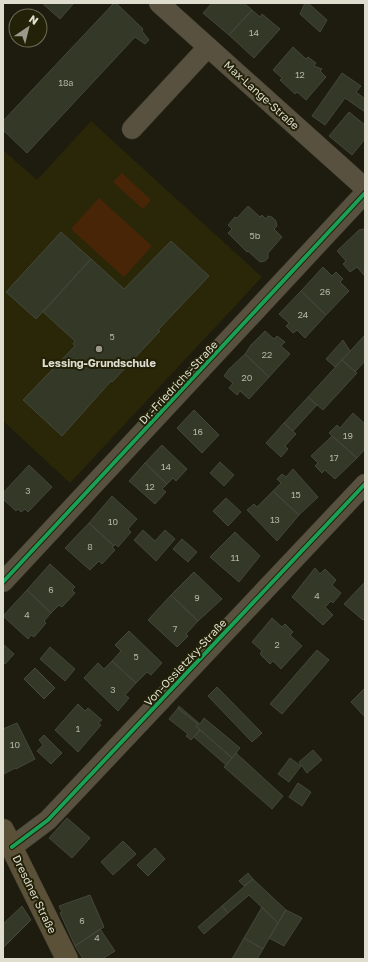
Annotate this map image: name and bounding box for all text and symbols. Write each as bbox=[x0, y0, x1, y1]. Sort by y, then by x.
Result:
north arrow bbox=[8, 8, 48, 48]
text: N bbox=[27, 12, 41, 27]
house number: 14 bbox=[249, 27, 259, 38]
street label: Max-Lange-Straße bbox=[222, 58, 302, 132]
house number: 12 bbox=[295, 69, 305, 80]
house number: 18a bbox=[59, 77, 73, 88]
house number: 5b bbox=[250, 230, 261, 241]
house number: 26 bbox=[320, 286, 330, 297]
house number: 24 bbox=[298, 309, 309, 320]
house number: 5 bbox=[109, 331, 115, 342]
street label: Dr.-Friedrichs-Straße bbox=[136, 338, 220, 426]
marker: Lessing-Grundschule bbox=[94, 344, 104, 354]
house number: 22 bbox=[262, 349, 272, 360]
place label: Lessing-Grundschule bbox=[42, 356, 156, 369]
house number: 20 bbox=[242, 372, 253, 383]
house number: 16 bbox=[193, 426, 203, 437]
house number: 19 bbox=[343, 430, 353, 441]
house number: 17 bbox=[329, 452, 339, 463]
house number: 14 bbox=[161, 461, 171, 472]
house number: 12 bbox=[145, 481, 155, 492]
house number: 3 bbox=[25, 485, 31, 496]
house number: 15 bbox=[291, 489, 301, 500]
house number: 13 bbox=[270, 514, 280, 525]
house number: 10 bbox=[108, 516, 118, 527]
house number: 8 bbox=[87, 541, 93, 552]
house number: 11 bbox=[231, 552, 240, 563]
house number: 6 bbox=[48, 584, 54, 595]
house number: 4 bbox=[314, 590, 320, 601]
house number: 9 bbox=[194, 592, 200, 603]
house number: 4 bbox=[24, 609, 30, 620]
street label: Von-Ossietzky-Straße bbox=[141, 616, 229, 708]
house number: 7 bbox=[173, 623, 178, 634]
house number: 2 bbox=[274, 639, 280, 650]
house number: 5 bbox=[133, 651, 139, 662]
house number: 3 bbox=[110, 684, 116, 695]
house number: 1 bbox=[76, 723, 81, 734]
house number: 10 bbox=[10, 739, 20, 750]
street label: Dresdner Straße bbox=[10, 853, 60, 935]
house number: 6 bbox=[79, 915, 85, 926]
house number: 4 bbox=[94, 932, 100, 943]

